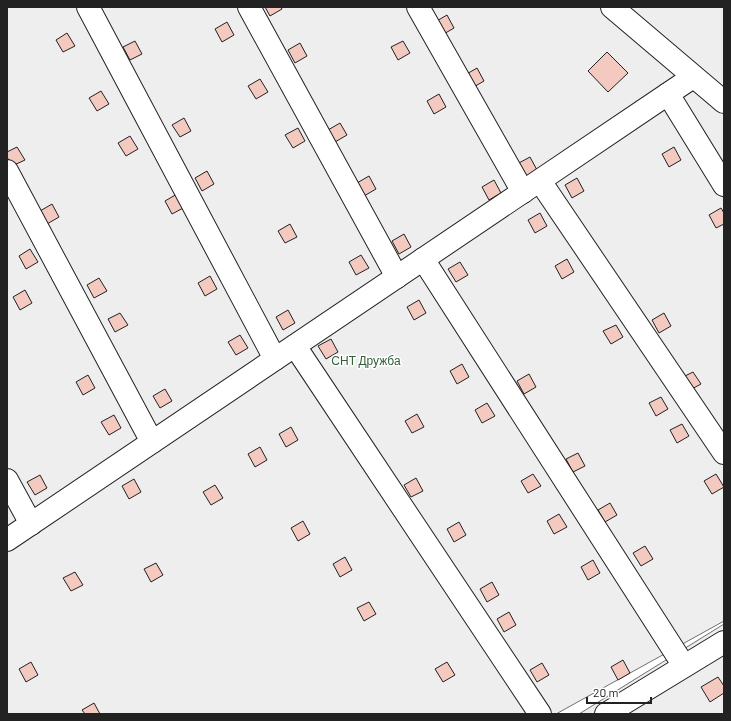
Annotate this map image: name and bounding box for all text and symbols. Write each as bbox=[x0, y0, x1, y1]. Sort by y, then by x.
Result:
park label: СНТ Дружба bbox=[331, 353, 401, 368]
scale bar bbox=[587, 679, 651, 705]
text: 20 m bbox=[593, 685, 619, 699]

